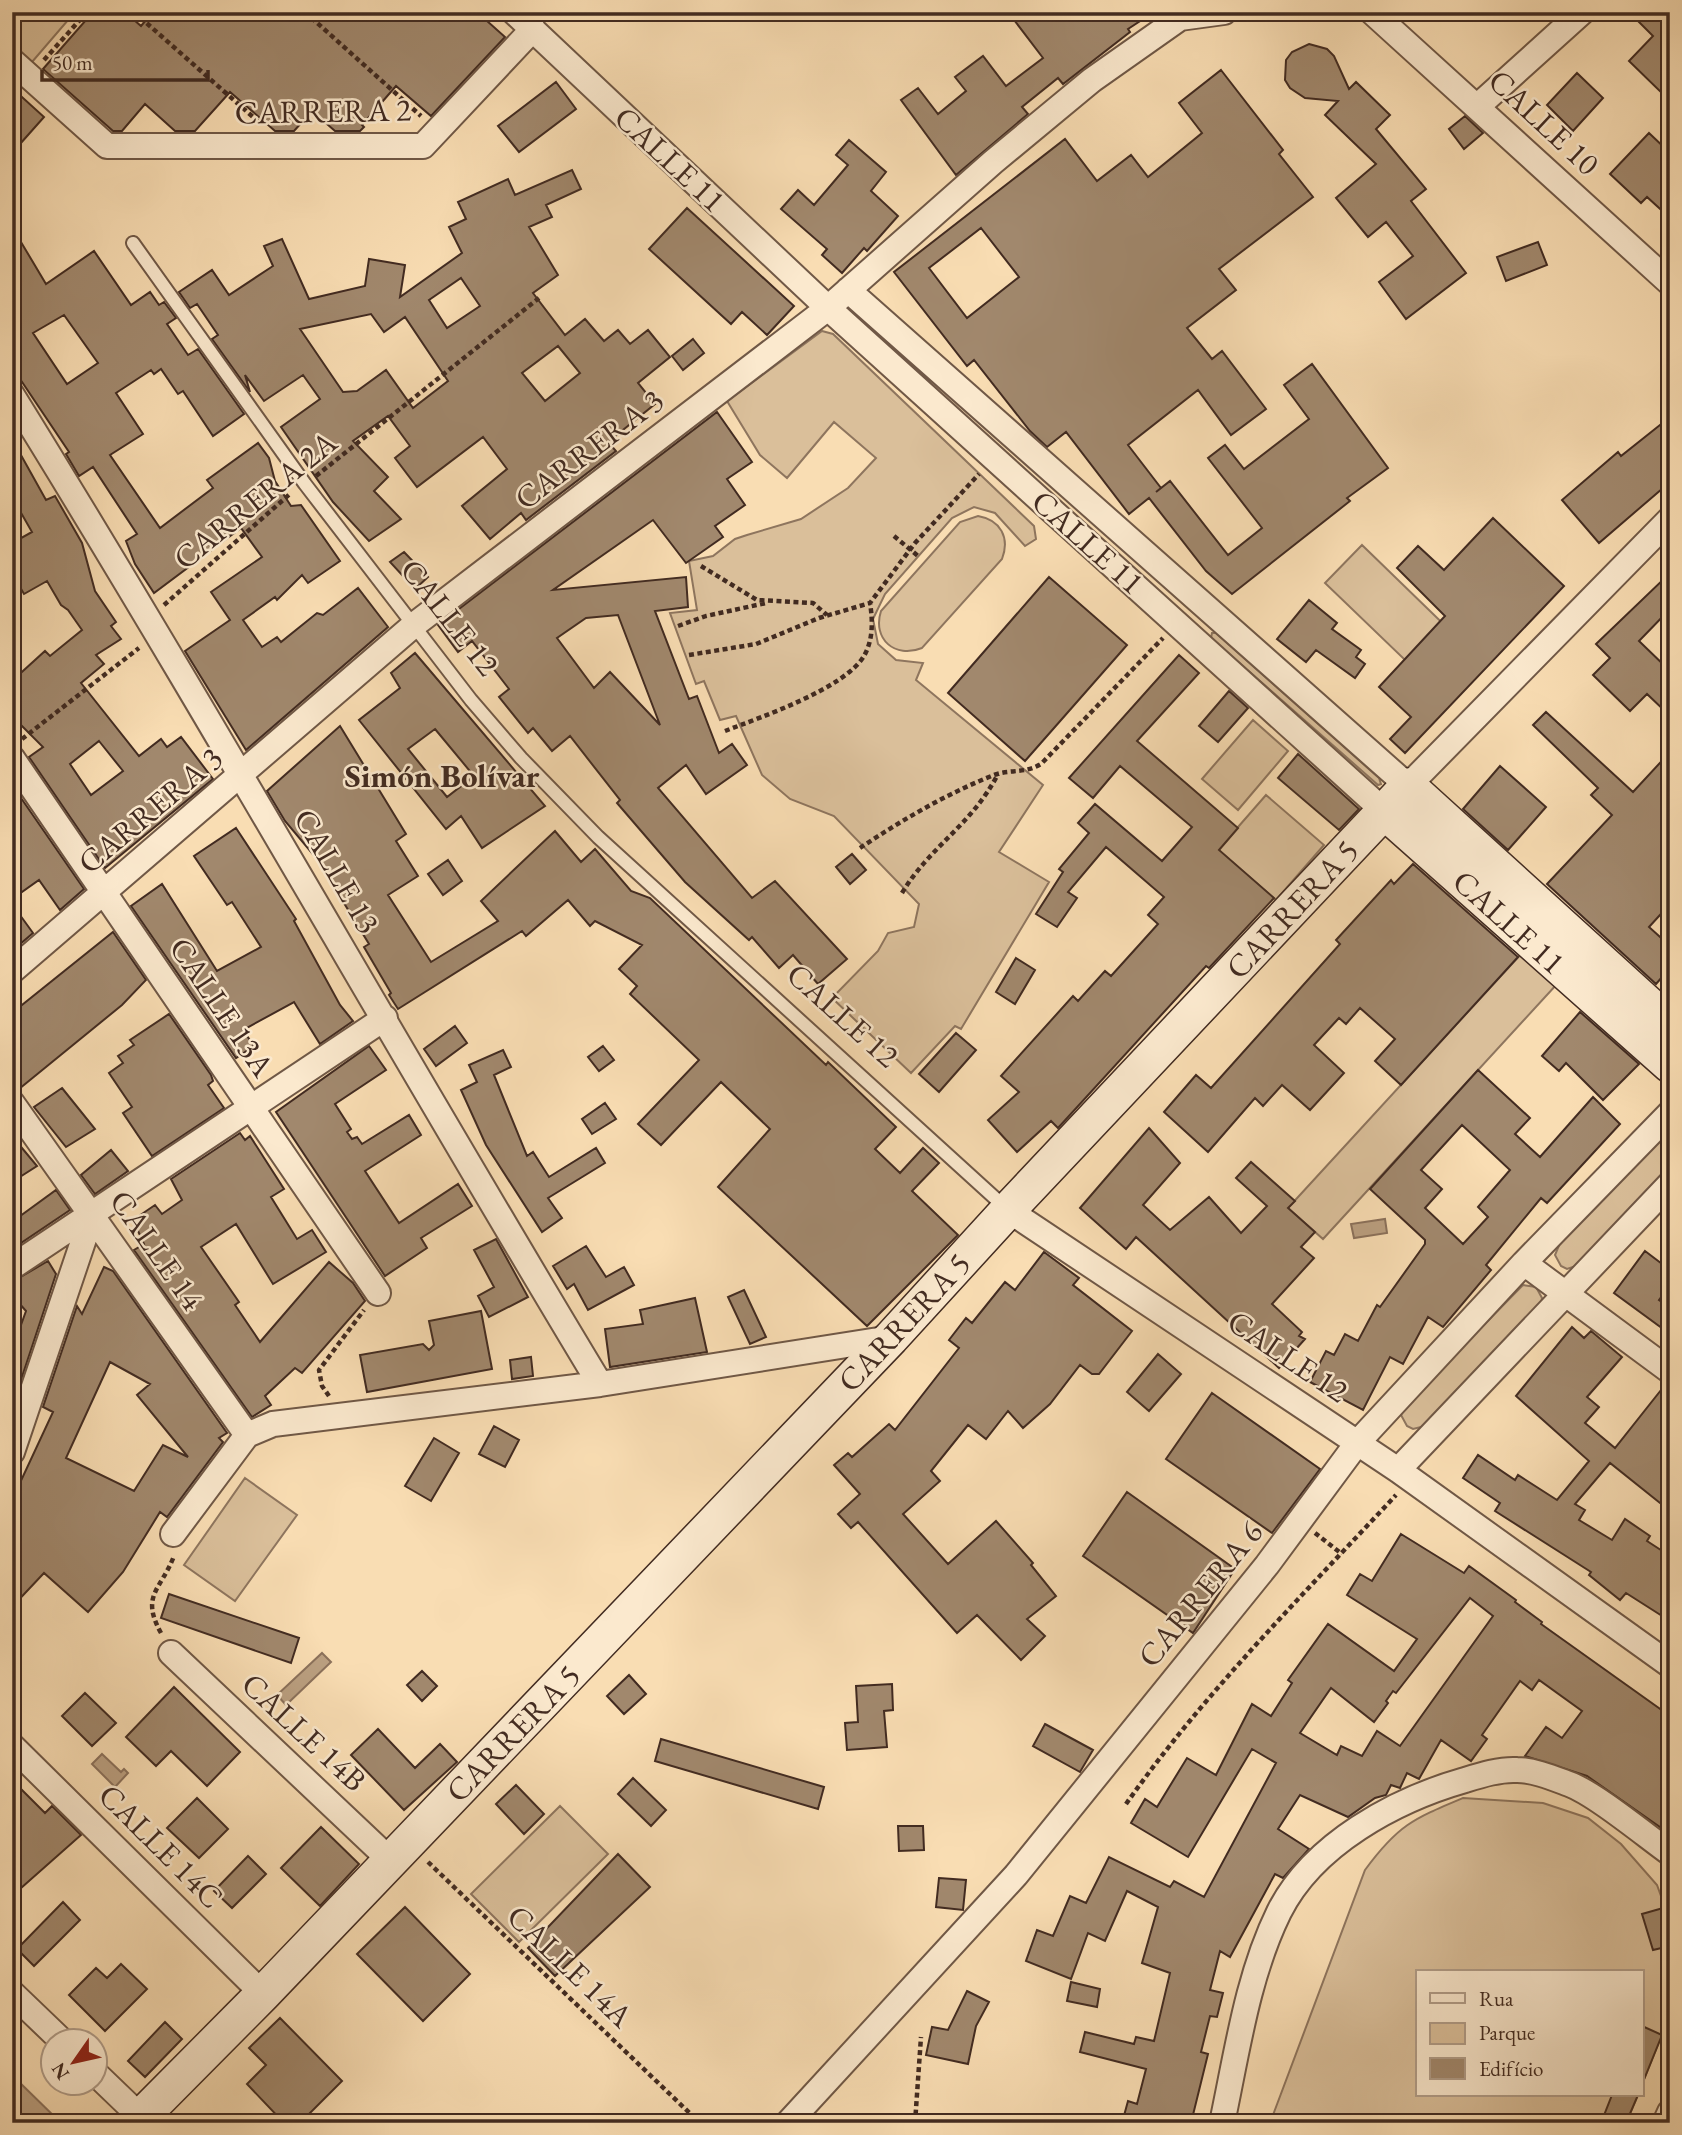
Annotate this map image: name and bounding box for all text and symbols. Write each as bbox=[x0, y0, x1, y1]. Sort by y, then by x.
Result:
scale bar bbox=[42, 38, 208, 82]
text: 50 m bbox=[52, 49, 93, 76]
street label: CALLE 10 bbox=[1479, 60, 1609, 184]
street label: CARRERA 2 bbox=[234, 88, 412, 134]
street label: CALLE 11 bbox=[605, 97, 735, 221]
street label: CARRERA 3 bbox=[506, 379, 672, 519]
street label: CARRERA 2A bbox=[165, 421, 346, 579]
street label: CALLE 11 bbox=[1023, 480, 1153, 604]
street label: CALLE 12 bbox=[391, 550, 509, 685]
street label: CARRERA 3 bbox=[69, 737, 231, 883]
district label: Simón Bolívar bbox=[345, 754, 540, 797]
street label: CALLE 13 bbox=[284, 801, 390, 941]
street label: CARRERA 5 bbox=[1216, 830, 1368, 988]
street label: CALLE 11 bbox=[1444, 860, 1574, 984]
street label: CALLE 13A bbox=[160, 929, 284, 1086]
street label: CALLE 12 bbox=[778, 953, 909, 1077]
street label: CALLE 14 bbox=[100, 1182, 214, 1319]
street label: CARRERA 5 bbox=[828, 1243, 980, 1401]
street label: CALLE 12 bbox=[1219, 1300, 1357, 1412]
street label: CARRERA 6 bbox=[1128, 1512, 1272, 1676]
street label: CARRERA 5 bbox=[437, 1655, 589, 1811]
street label: CALLE 14B bbox=[233, 1663, 375, 1801]
street label: CALLE 14C bbox=[90, 1775, 232, 1917]
street label: CALLE 14A bbox=[498, 1895, 643, 2037]
legend bbox=[1416, 1970, 1644, 2096]
text: Rua bbox=[1479, 1985, 1514, 2012]
text: Parque bbox=[1479, 2019, 1535, 2046]
north arrow bbox=[38, 2026, 108, 2096]
text: Edifício bbox=[1479, 2055, 1543, 2082]
text: N bbox=[45, 2057, 75, 2085]

